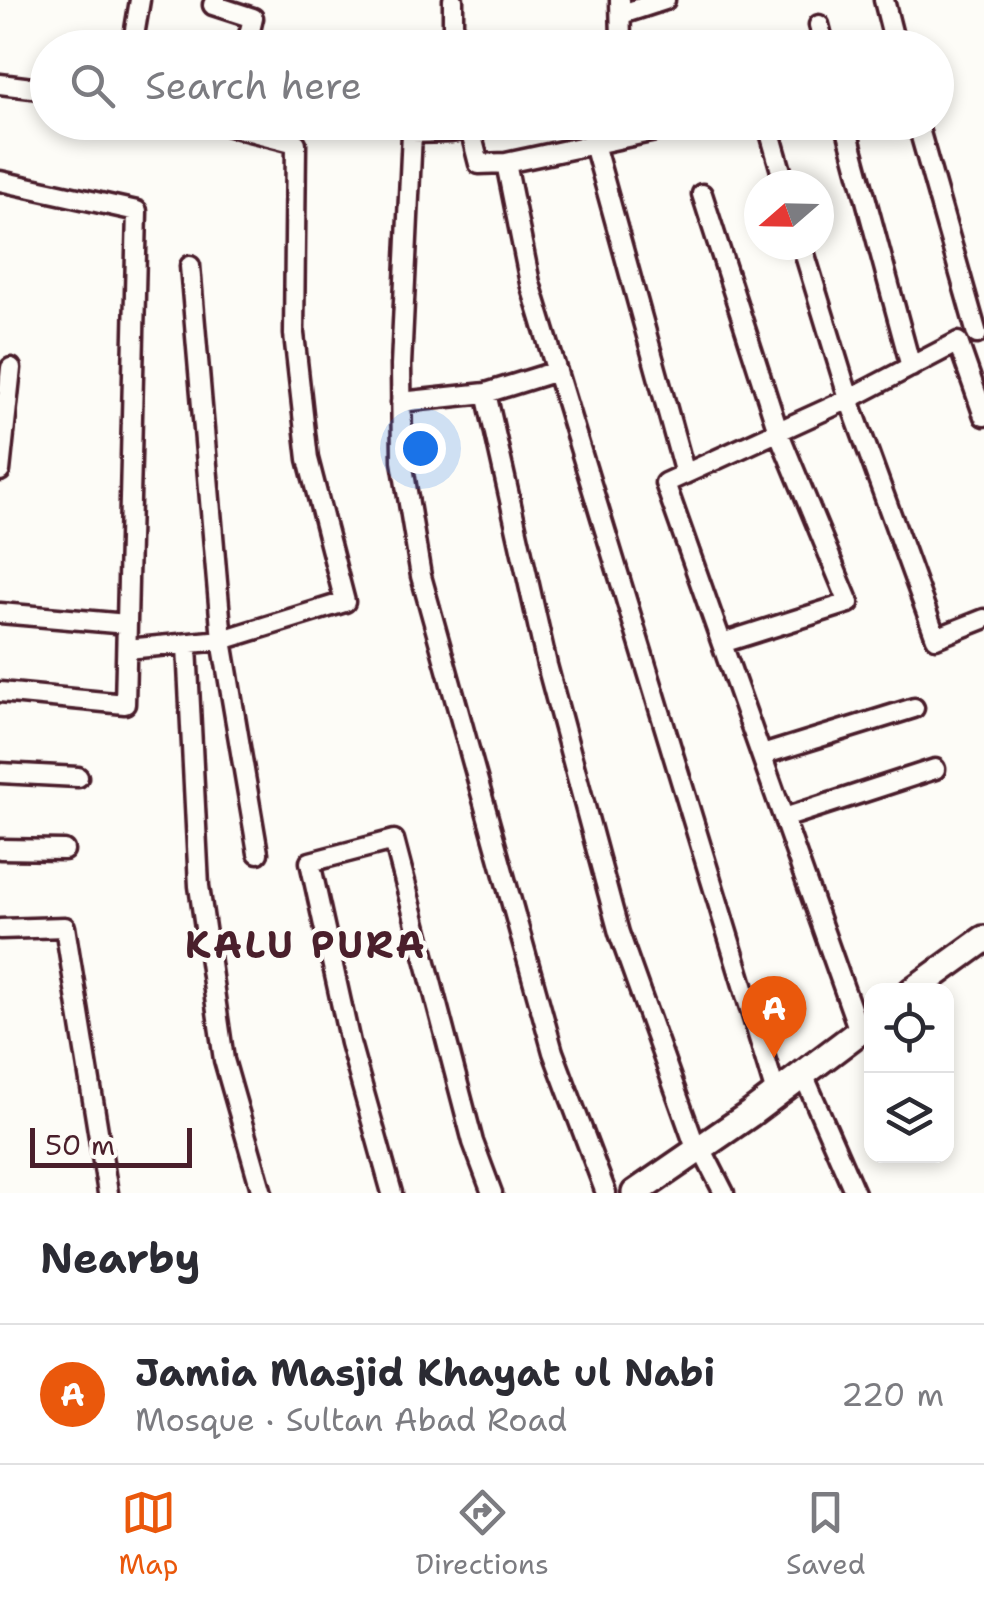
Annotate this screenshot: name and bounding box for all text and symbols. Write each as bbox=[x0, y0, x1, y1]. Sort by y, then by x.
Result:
search box bbox=[30, 30, 954, 140]
icon: search bbox=[65, 58, 120, 113]
text: Search here bbox=[145, 60, 362, 111]
north arrow bbox=[744, 170, 834, 260]
your location bbox=[395, 423, 446, 474]
district label: KALU PURA bbox=[185, 919, 427, 970]
pin: A bbox=[742, 976, 806, 1058]
map controls bbox=[864, 983, 954, 1163]
button: locate bbox=[864, 983, 954, 1073]
button: layers bbox=[864, 1073, 954, 1163]
scale bar bbox=[30, 1123, 192, 1168]
text: 50 m bbox=[45, 1126, 115, 1164]
text: Nearby bbox=[40, 1230, 200, 1286]
text: Jamia Masjid Khayat ul Nabi bbox=[135, 1347, 715, 1398]
text: A bbox=[60, 1373, 85, 1416]
text: 220 m bbox=[841, 1373, 944, 1416]
text: Mosque · Sultan Abad Road bbox=[135, 1398, 567, 1441]
tab: Map bbox=[119, 1485, 178, 1583]
tab: Directions bbox=[415, 1485, 549, 1583]
tab: Saved bbox=[786, 1485, 865, 1583]

